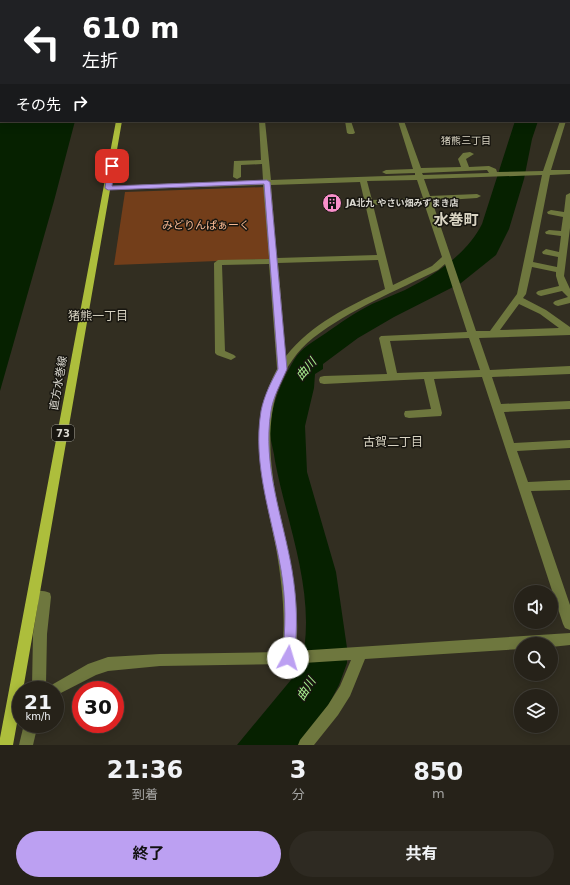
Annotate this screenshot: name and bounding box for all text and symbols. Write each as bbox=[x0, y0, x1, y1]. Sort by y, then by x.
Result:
text: 610 m bbox=[82, 12, 179, 45]
icon: left bbox=[16, 16, 68, 68]
text: 左折 bbox=[82, 50, 118, 71]
icon: right bbox=[69, 92, 91, 114]
text: その先 bbox=[16, 96, 61, 114]
district label: 猪熊三丁目 bbox=[441, 135, 491, 146]
pin bbox=[95, 149, 129, 183]
icon: arrive bbox=[101, 155, 123, 177]
building icon: JA北九 やさい畑みずまき店 bbox=[321, 192, 343, 214]
place label: JA北九 やさい畑みずまき店 bbox=[345, 198, 458, 208]
district label: 水巻町 bbox=[433, 211, 479, 229]
park label: みどりんぱぁーく bbox=[162, 219, 250, 232]
district label: 猪熊一丁目 bbox=[68, 309, 128, 323]
water label: 曲川 bbox=[293, 354, 320, 383]
street label: 直方水巻線 bbox=[47, 355, 70, 411]
road number: 73 bbox=[52, 425, 74, 441]
district label: 古賀二丁目 bbox=[363, 435, 423, 449]
map controls bbox=[514, 585, 558, 733]
button: sound bbox=[514, 585, 558, 629]
position arrow bbox=[267, 637, 309, 679]
button: search bbox=[514, 637, 558, 681]
water label: 曲川 bbox=[294, 673, 319, 703]
speed limit sign: 30 bbox=[72, 681, 124, 733]
button: layers bbox=[514, 689, 558, 733]
text: 21 bbox=[24, 690, 52, 714]
text: km/h bbox=[25, 711, 51, 722]
text: 21:36 bbox=[107, 756, 183, 784]
text: 3 bbox=[290, 756, 306, 784]
text: 850 bbox=[413, 758, 463, 786]
text: m bbox=[432, 786, 445, 801]
text: 到着 bbox=[132, 787, 158, 802]
text: 分 bbox=[292, 787, 305, 802]
button: 終了 bbox=[16, 831, 281, 877]
button: 共有 bbox=[289, 831, 554, 877]

